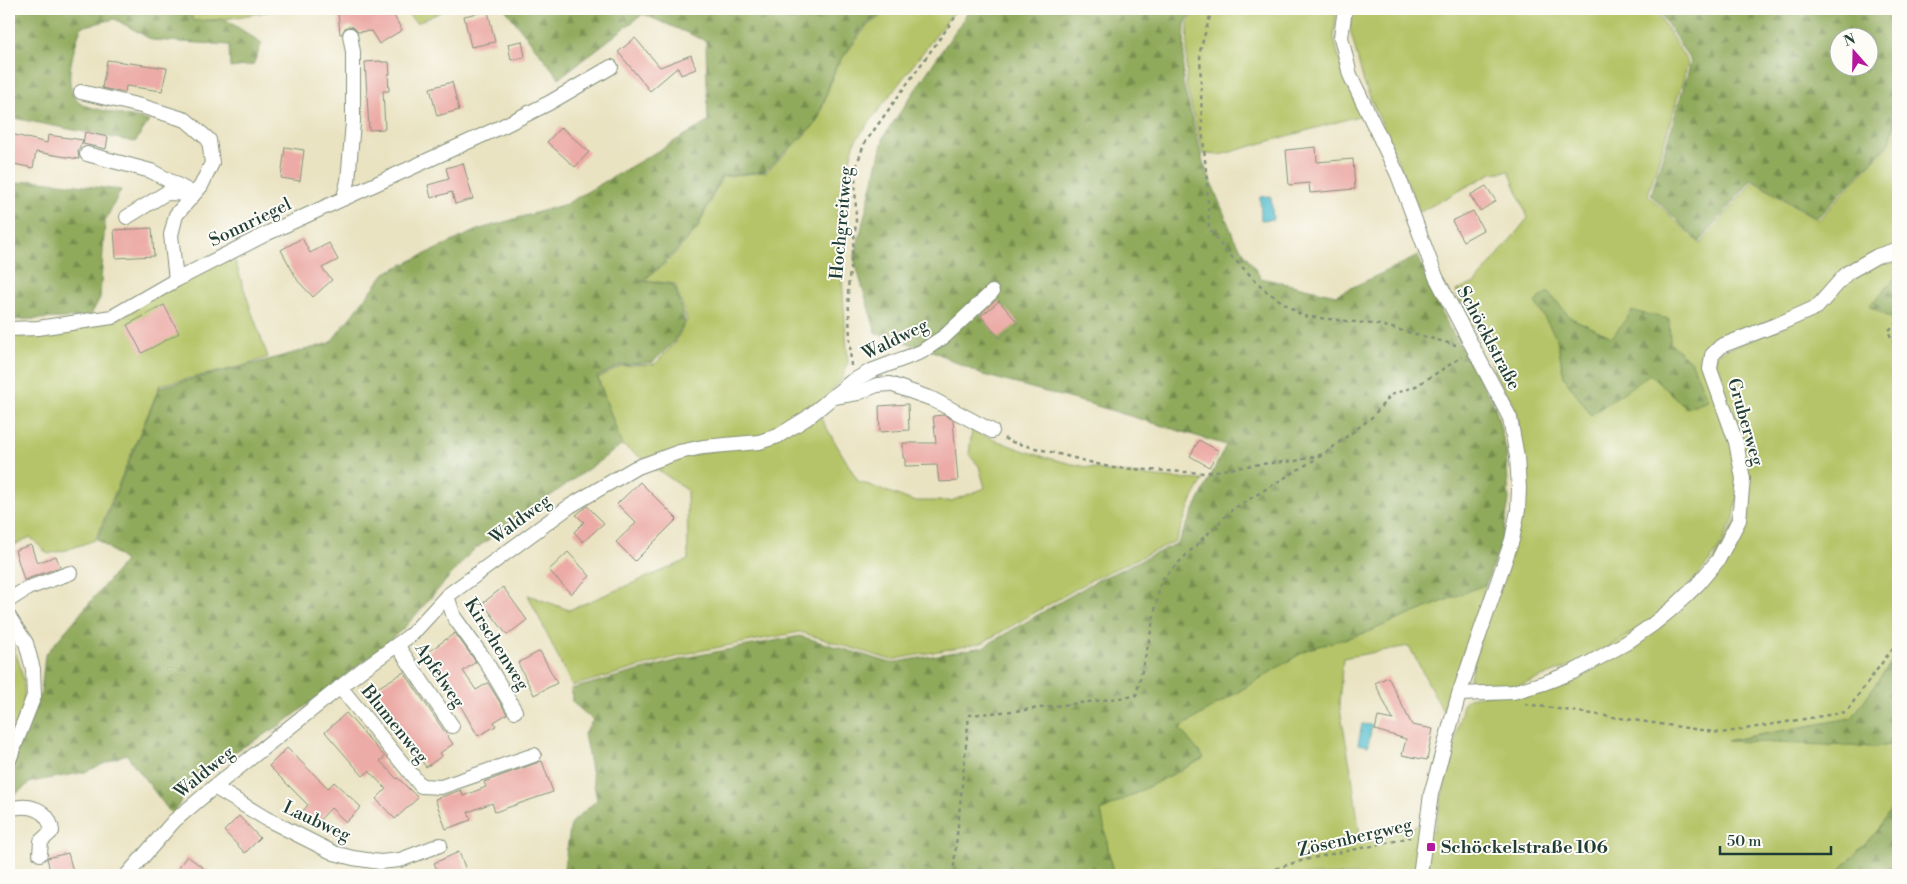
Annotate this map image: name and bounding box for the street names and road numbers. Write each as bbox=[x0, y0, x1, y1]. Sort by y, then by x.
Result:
street label: Hochgreitweg bbox=[825, 165, 858, 281]
street label: Sonnriegel bbox=[205, 192, 296, 252]
street label: Schöcklstraße bbox=[1452, 282, 1526, 394]
street label: Waldweg bbox=[857, 313, 933, 366]
street label: Gruberweg bbox=[1722, 376, 1769, 469]
street label: Waldweg bbox=[484, 489, 556, 550]
street label: Kirschenweg bbox=[459, 594, 534, 695]
street label: Apfelweg bbox=[409, 637, 470, 713]
street label: Blumenweg bbox=[355, 680, 434, 769]
street label: Waldweg bbox=[169, 741, 240, 804]
street label: Laubweg bbox=[279, 796, 355, 847]
street label: Zösenbergweg bbox=[1296, 813, 1415, 862]

